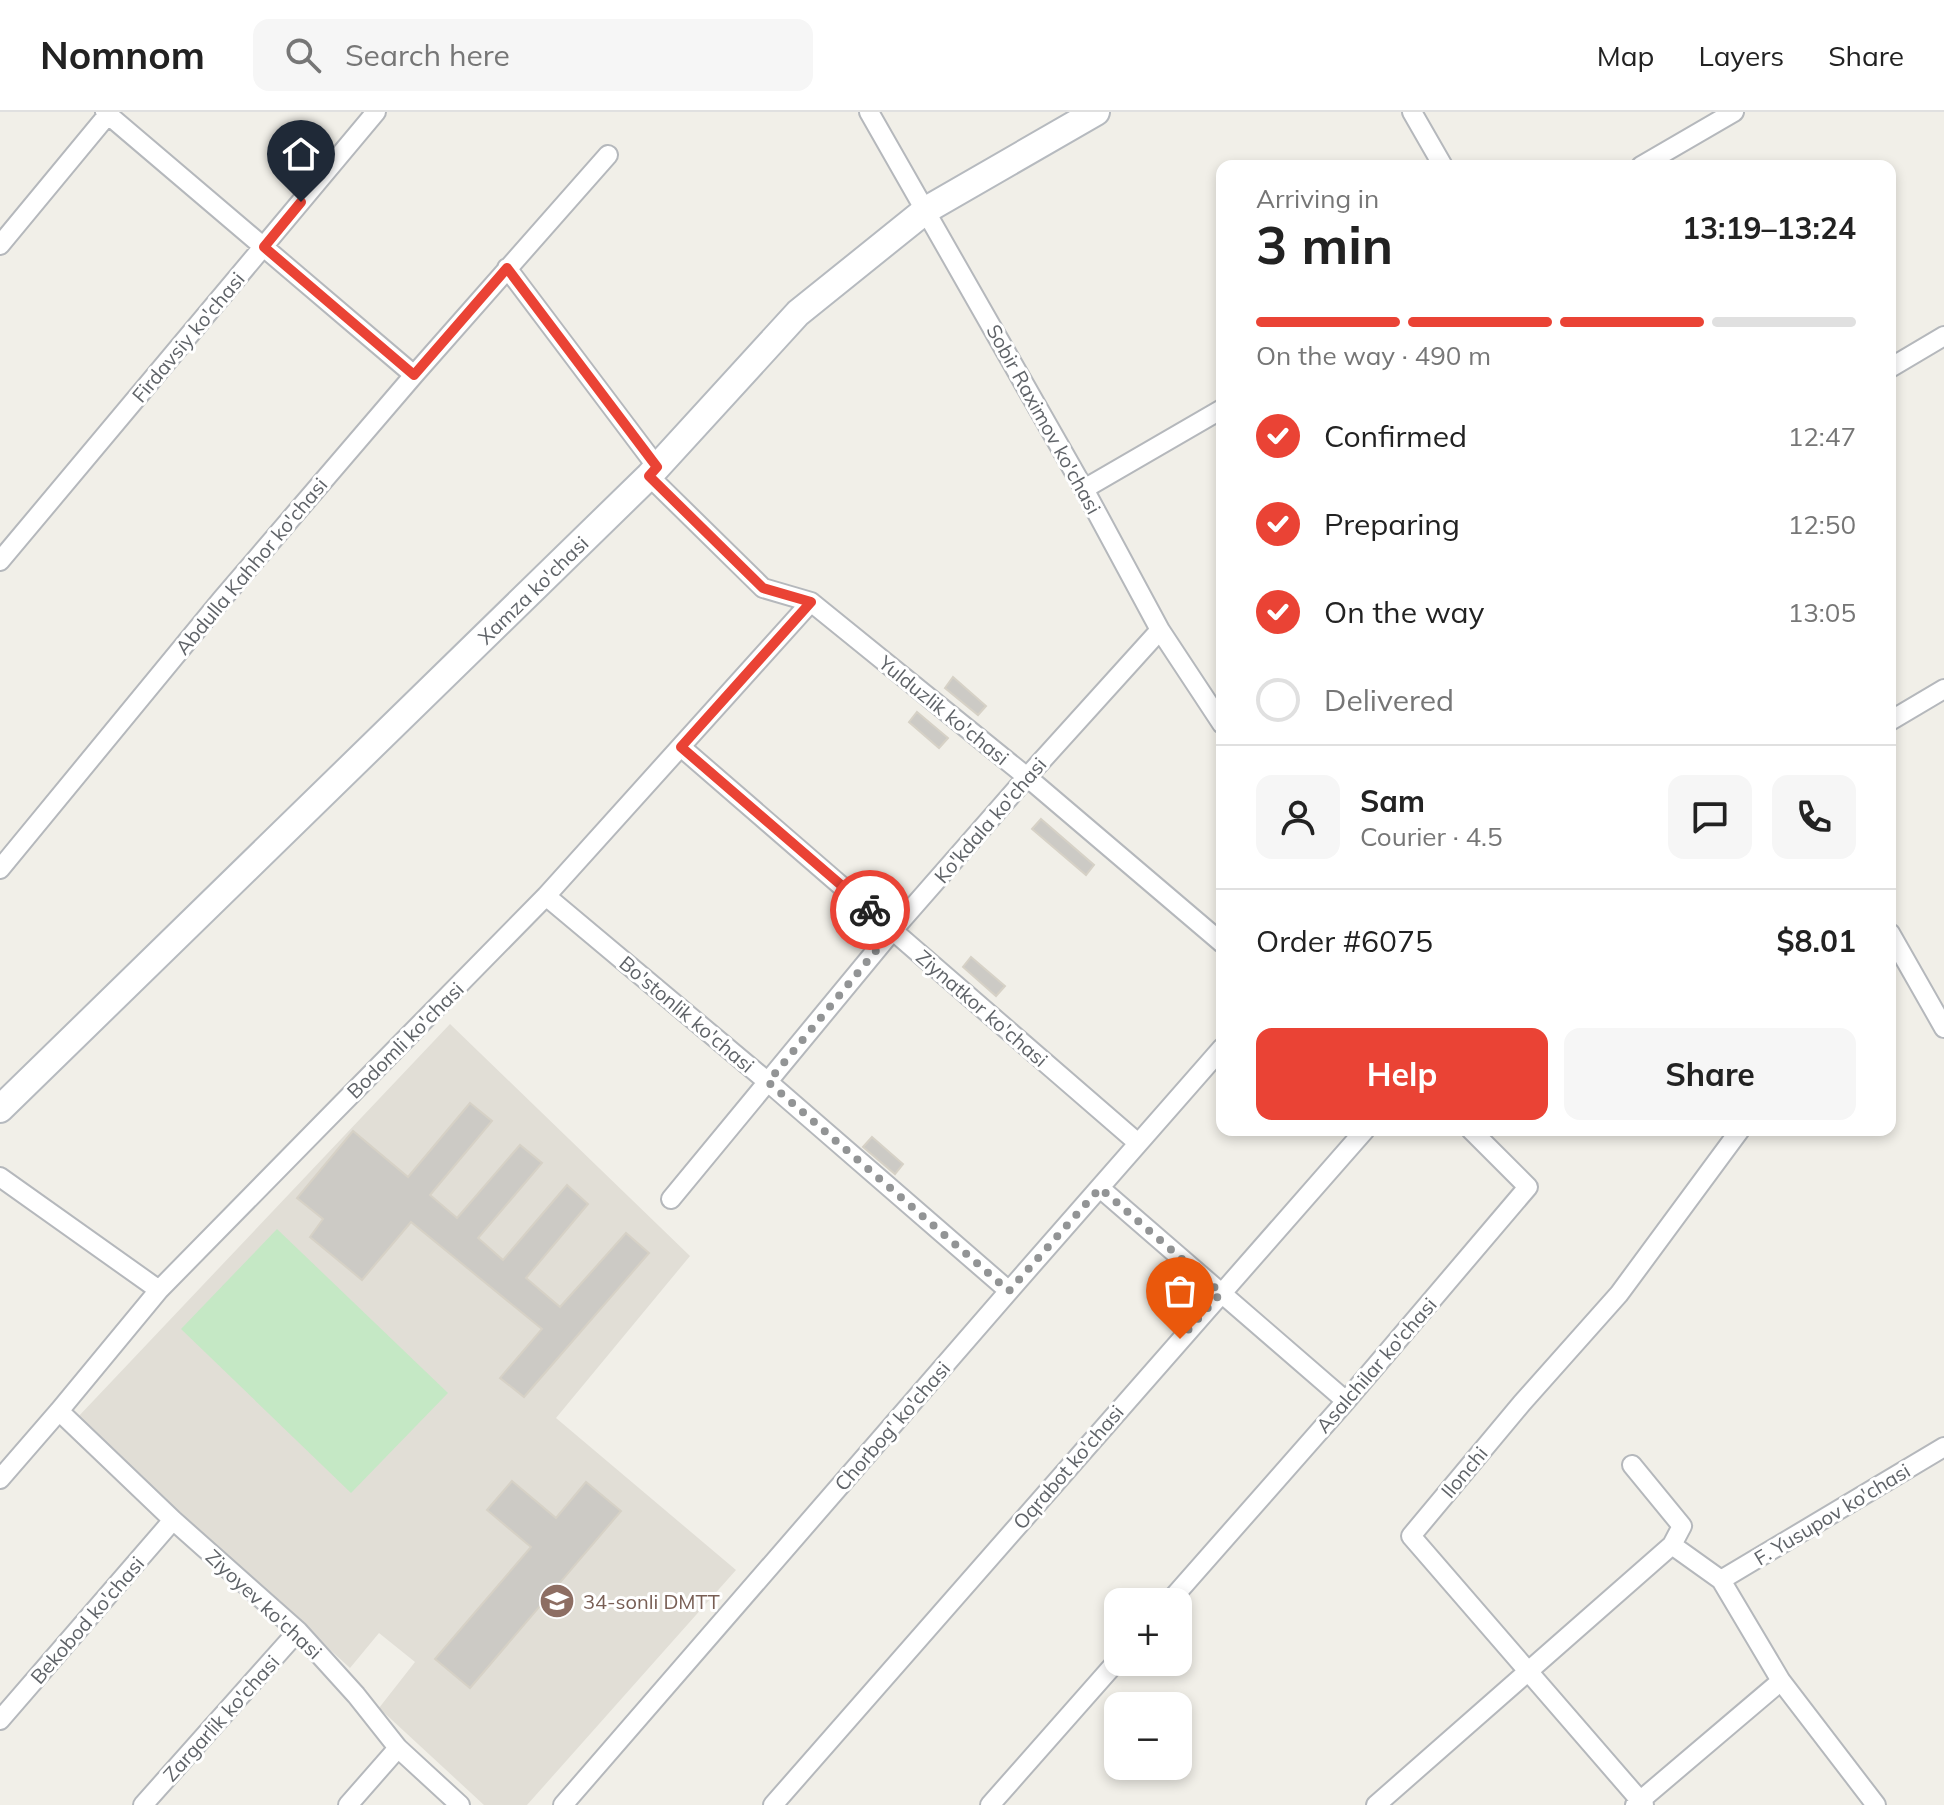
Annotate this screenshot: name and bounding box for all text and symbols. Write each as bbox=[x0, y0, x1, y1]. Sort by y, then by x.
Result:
search box bbox=[253, 19, 813, 91]
text: Nomnom bbox=[40, 31, 205, 79]
icon: search bbox=[281, 33, 325, 77]
text: Search here bbox=[345, 36, 510, 74]
text: Map bbox=[1597, 38, 1654, 73]
text: Layers bbox=[1698, 38, 1784, 73]
text: Share bbox=[1828, 38, 1904, 73]
pin bbox=[267, 120, 335, 202]
icon: home bbox=[279, 132, 323, 176]
text: Arriving in bbox=[1256, 182, 1379, 215]
text: 13:19–13:24 bbox=[1682, 209, 1856, 247]
text: 3 min bbox=[1256, 212, 1393, 277]
street label: Firdavsiy ko'chasi bbox=[126, 267, 250, 407]
street label: Sobir Raximov ko'chasi bbox=[981, 320, 1107, 518]
text: On the way · 490 m bbox=[1256, 339, 1491, 372]
icon: check bbox=[1256, 414, 1300, 458]
text: Confirmed bbox=[1324, 417, 1467, 455]
text: 12:47 bbox=[1788, 420, 1856, 453]
street label: Abdulla Kahhor ko'chasi bbox=[170, 472, 332, 660]
icon: check bbox=[1256, 502, 1300, 546]
text: Preparing bbox=[1324, 505, 1460, 543]
text: 12:50 bbox=[1788, 508, 1856, 541]
street label: Xamza ko'chasi bbox=[472, 530, 593, 649]
icon: check bbox=[1256, 590, 1300, 634]
text: On the way bbox=[1324, 593, 1484, 631]
text: 13:05 bbox=[1788, 596, 1856, 629]
street label: Yulduzlik ko'chasi bbox=[873, 649, 1014, 770]
text: Delivered bbox=[1324, 681, 1454, 719]
street label: Ko'kdala ko'chasi bbox=[929, 752, 1051, 888]
button: person bbox=[1256, 775, 1340, 859]
button: chat bbox=[1668, 775, 1752, 859]
button: phone bbox=[1772, 775, 1856, 859]
text: Sam bbox=[1360, 782, 1425, 820]
text: Courier · 4.5 bbox=[1360, 820, 1503, 853]
courier bbox=[830, 870, 910, 950]
icon: bike bbox=[848, 888, 892, 932]
text: Order #6075 bbox=[1256, 922, 1433, 960]
text: $8.01 bbox=[1777, 922, 1856, 960]
street label: Ziynatkor ko'chasi bbox=[911, 944, 1053, 1072]
street label: Bo'stonlik ko'chasi bbox=[614, 950, 760, 1078]
street label: Bodomli ko'chasi bbox=[341, 976, 469, 1104]
button: Help bbox=[1256, 1028, 1548, 1120]
button: Share bbox=[1564, 1028, 1856, 1120]
pin bbox=[1146, 1257, 1214, 1339]
icon: bag bbox=[1158, 1269, 1202, 1313]
street label: Asalchilar ko'chasi bbox=[1310, 1292, 1442, 1438]
street label: Chorbog' ko'chasi bbox=[829, 1356, 955, 1496]
street label: Oqrabot ko'chasi bbox=[1007, 1400, 1129, 1534]
street label: Ilonchi bbox=[1435, 1441, 1493, 1503]
street label: F. Yusupov ko'chasi bbox=[1750, 1458, 1914, 1570]
street label: Ziyoyev ko'chasi bbox=[201, 1544, 327, 1664]
street label: Bekobod ko'chasi bbox=[25, 1551, 149, 1689]
school or university icon: 34-sonli DMTT bbox=[538, 1582, 576, 1620]
map controls bbox=[1104, 1588, 1192, 1780]
button: + bbox=[1104, 1588, 1192, 1676]
place label: 34-sonli DMTT bbox=[583, 1589, 720, 1614]
street label: Zargarlik ko'chasi bbox=[158, 1650, 284, 1786]
button: − bbox=[1104, 1692, 1192, 1780]

